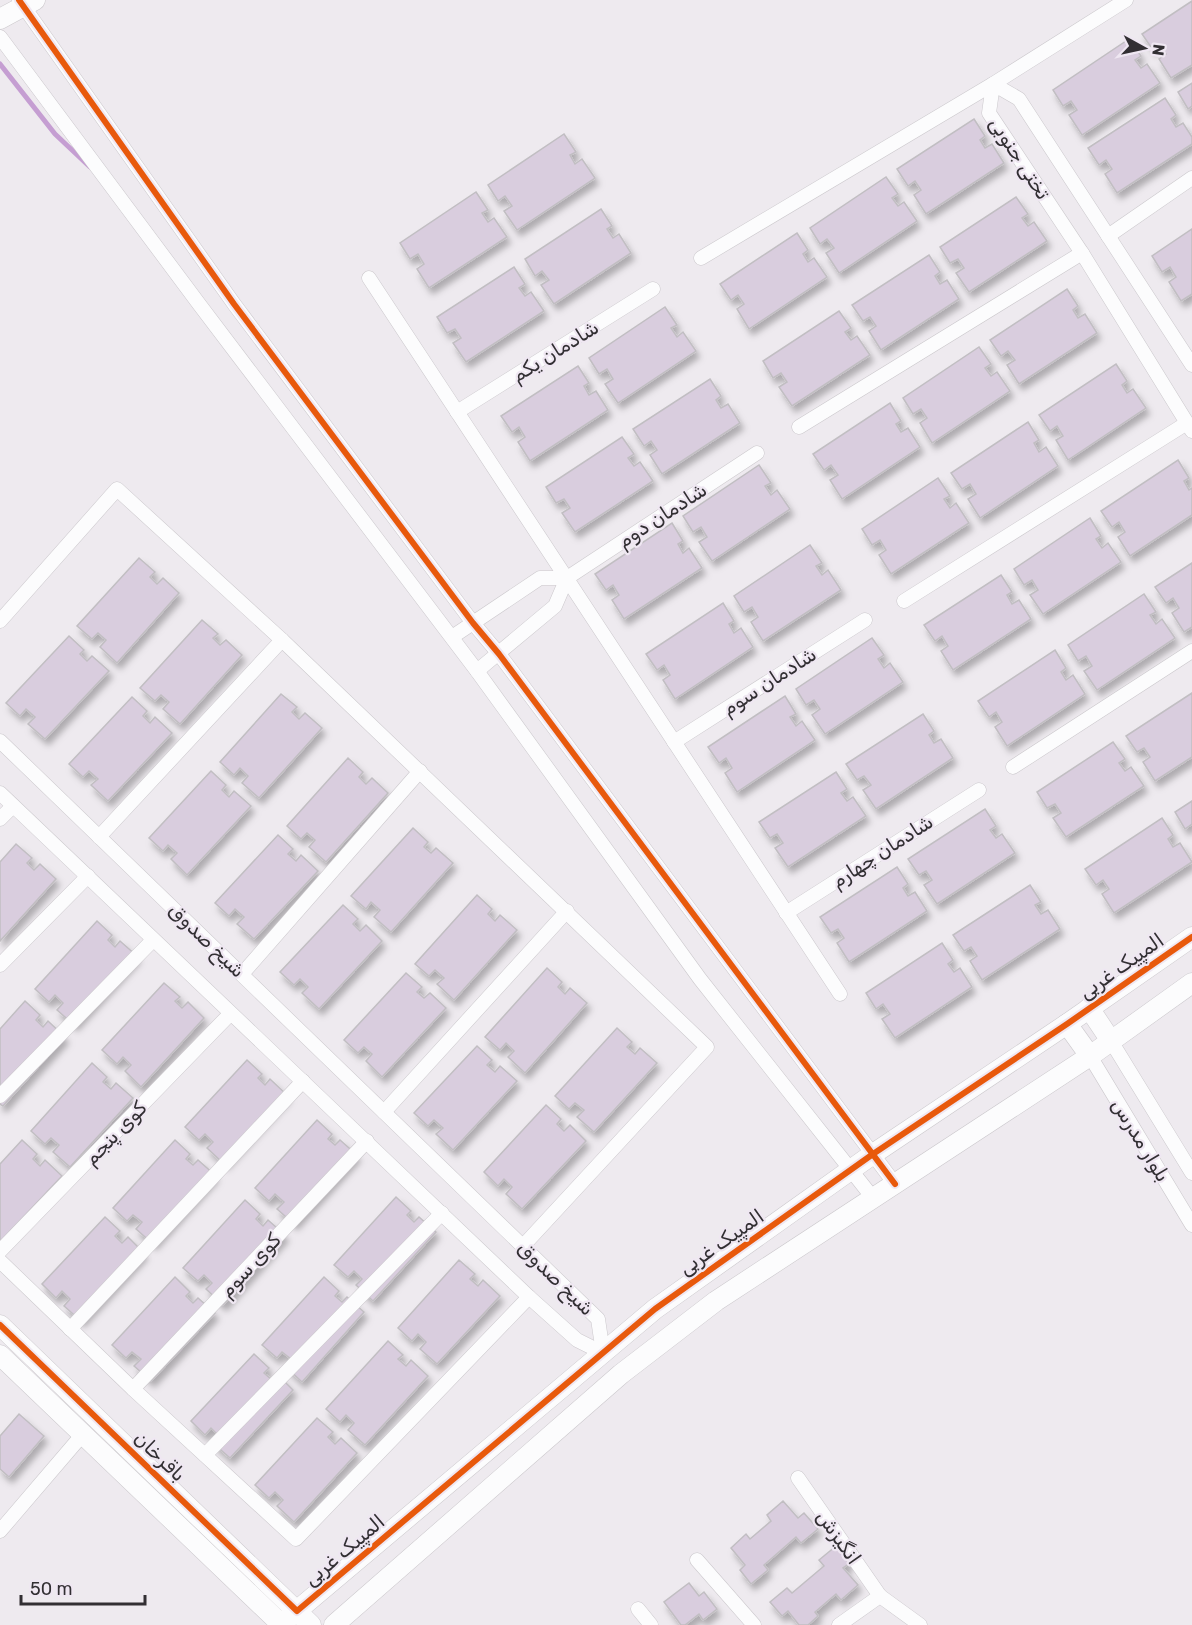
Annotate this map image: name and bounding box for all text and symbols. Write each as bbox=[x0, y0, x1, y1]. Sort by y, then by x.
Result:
north arrow bbox=[1114, 18, 1174, 78]
text: N bbox=[1148, 43, 1169, 57]
street label: تختی جنوبی bbox=[984, 112, 1056, 204]
street label: شادمان یکم bbox=[507, 315, 603, 388]
street label: شادمان دوم bbox=[613, 477, 712, 554]
street label: شادمان سوم bbox=[717, 642, 822, 722]
street label: شادمان چهارم bbox=[827, 809, 939, 894]
street label: شیخ صدوق bbox=[162, 898, 250, 984]
street label: المپیک غربی bbox=[1074, 928, 1169, 1006]
street label: بلوار مدرس bbox=[1107, 1094, 1175, 1186]
street label: کوی پنجم bbox=[79, 1096, 153, 1171]
street label: المپیک غربی bbox=[674, 1204, 769, 1282]
street label: کوی سوم bbox=[214, 1228, 287, 1303]
street label: شیخ صدوق bbox=[511, 1236, 599, 1322]
street label: باقرخان bbox=[129, 1426, 191, 1486]
street label: انگیزش bbox=[812, 1505, 866, 1569]
street label: المپیک غربی bbox=[299, 1509, 391, 1592]
scale bar bbox=[21, 1568, 146, 1606]
text: 50 m bbox=[30, 1578, 73, 1600]

